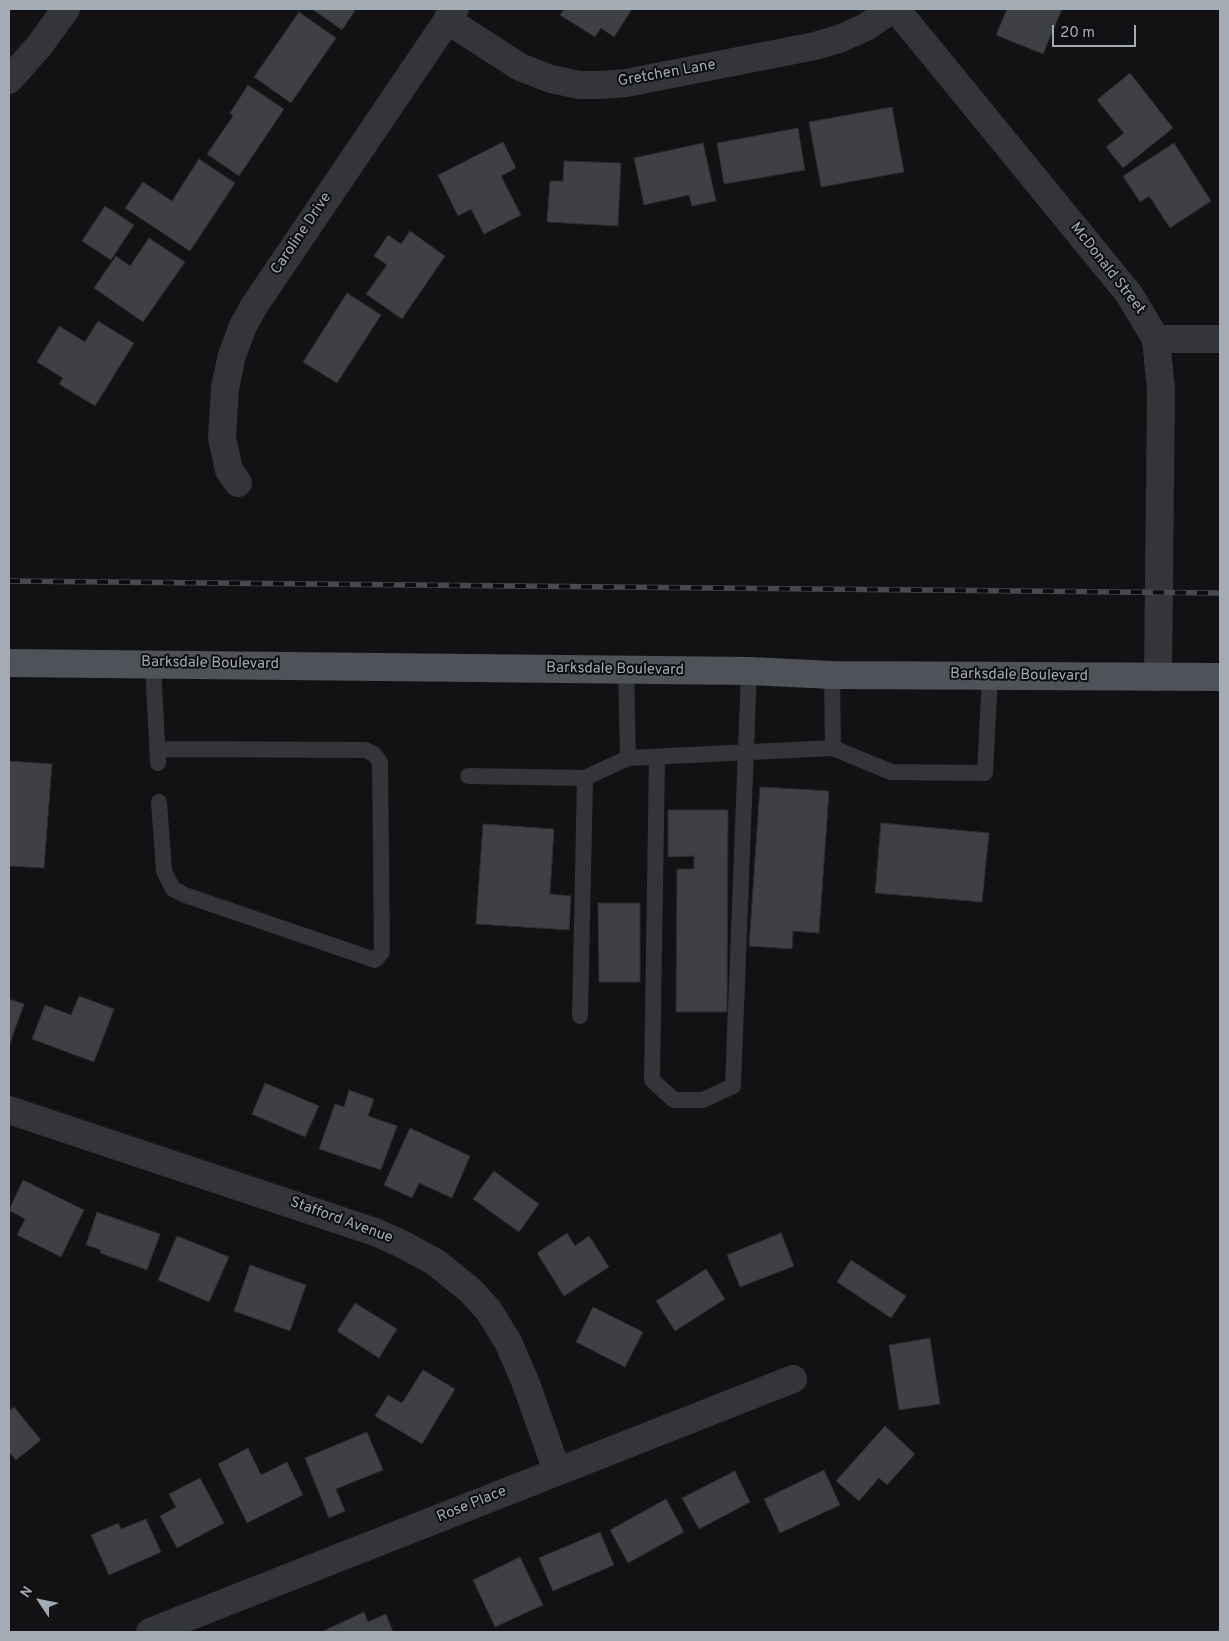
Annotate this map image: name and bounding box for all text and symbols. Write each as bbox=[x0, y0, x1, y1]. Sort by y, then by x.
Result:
scale bar bbox=[1054, 15, 1138, 47]
text: 20 m bbox=[1060, 24, 1095, 43]
street label: Gretchen Lane bbox=[617, 57, 717, 91]
street label: Caroline Drive bbox=[268, 190, 336, 278]
street label: McDonald Street bbox=[1066, 220, 1148, 318]
street label: Barksdale Boulevard bbox=[141, 654, 279, 674]
street label: Barksdale Boulevard bbox=[546, 660, 684, 680]
street label: Barksdale Boulevard bbox=[950, 666, 1088, 686]
street label: Stafford Avenue bbox=[287, 1194, 395, 1248]
street label: Rose Place bbox=[435, 1483, 509, 1527]
north arrow bbox=[15, 1576, 65, 1626]
text: N bbox=[17, 1583, 37, 1601]

